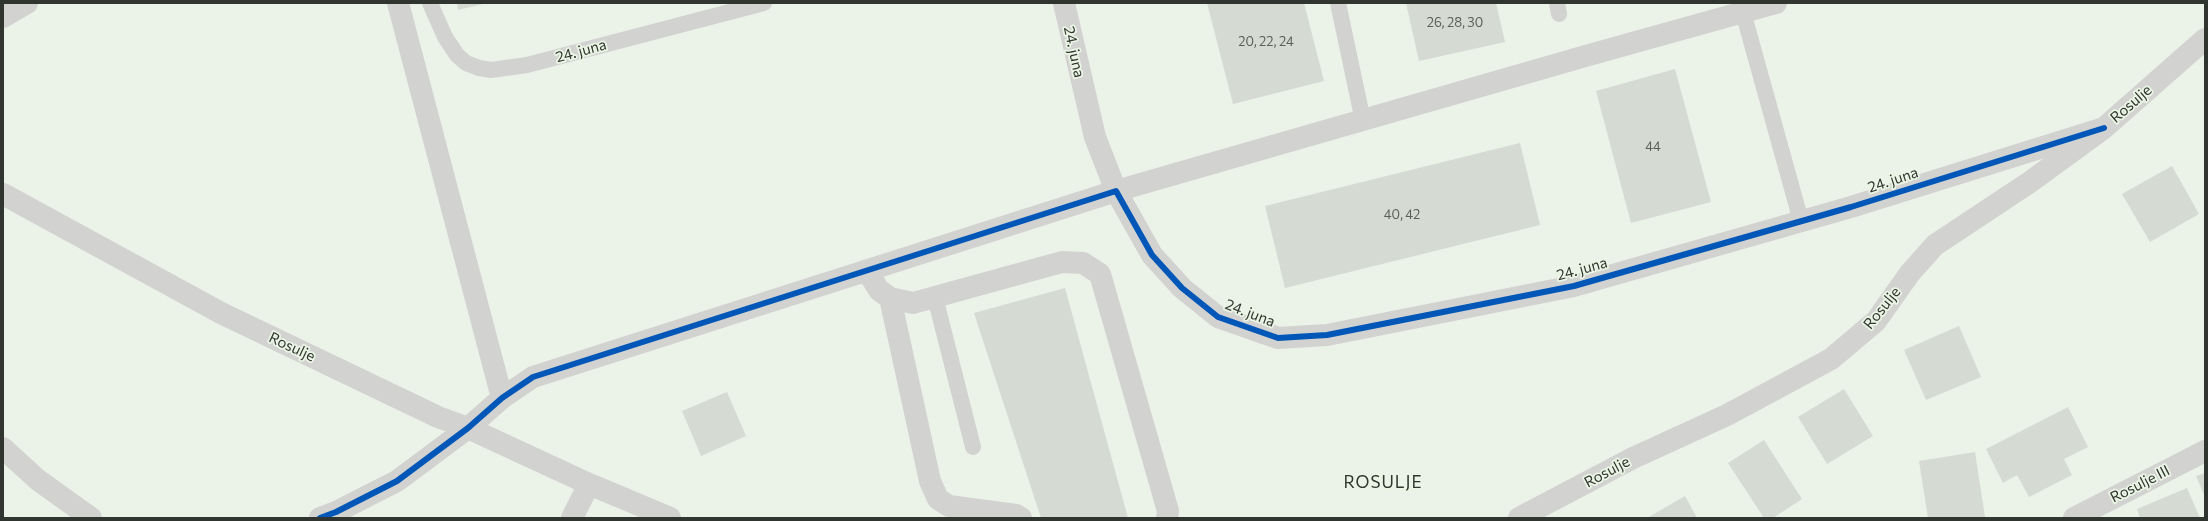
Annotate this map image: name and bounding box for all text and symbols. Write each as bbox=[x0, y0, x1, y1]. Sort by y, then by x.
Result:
house number: 26, 28, 30 bbox=[1427, 15, 1483, 31]
street label: 24. juna bbox=[1060, 25, 1088, 79]
house number: 20, 22, 24 bbox=[1238, 34, 1294, 50]
street label: 24. juna bbox=[554, 36, 608, 66]
street label: Rosulje bbox=[2107, 81, 2155, 127]
house number: 44 bbox=[1645, 139, 1661, 155]
street label: 24. juna bbox=[1865, 163, 1921, 197]
house number: 40, 42 bbox=[1384, 207, 1420, 223]
street label: 24. juna bbox=[1555, 254, 1609, 284]
street label: Rosulje bbox=[1860, 283, 1904, 333]
street label: 24. juna bbox=[1222, 295, 1278, 331]
street label: Rosulje bbox=[266, 328, 318, 366]
street label: Rosulje bbox=[1581, 453, 1633, 491]
street label: Rosulje III bbox=[2107, 461, 2173, 507]
district label: ROSULJE bbox=[1343, 472, 1423, 492]

